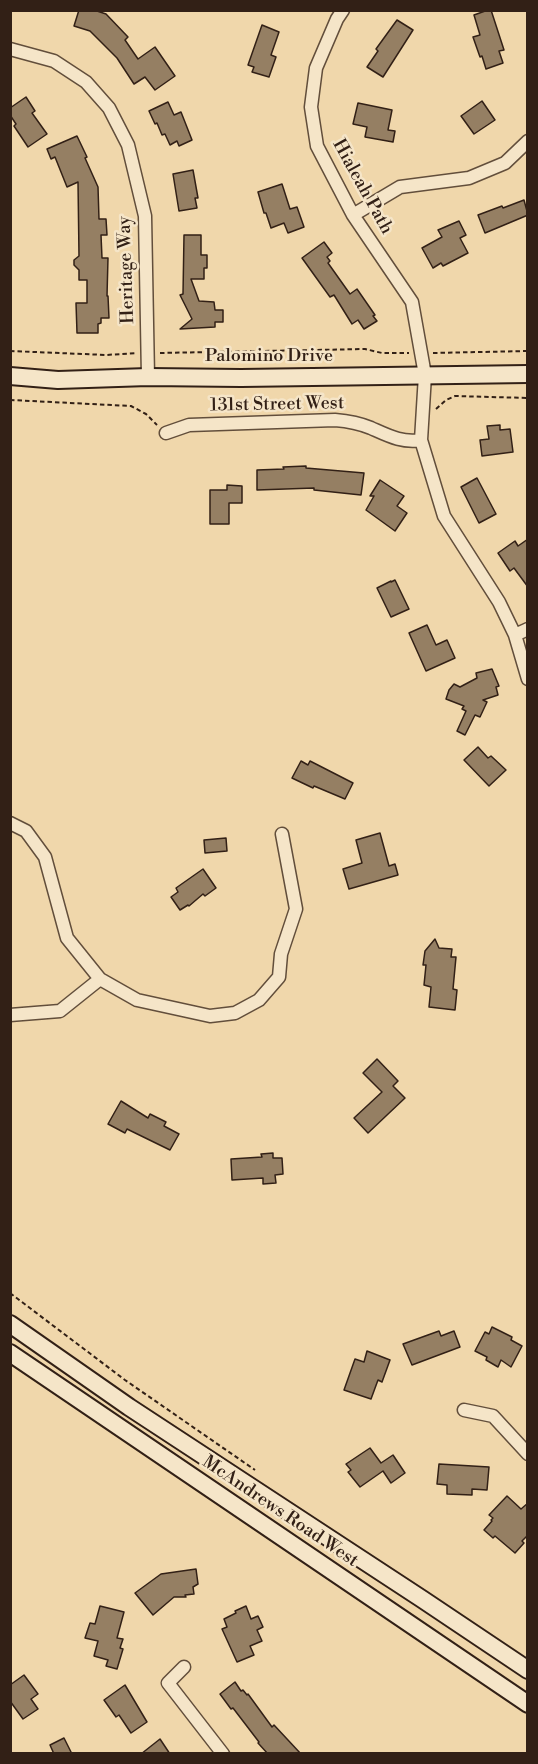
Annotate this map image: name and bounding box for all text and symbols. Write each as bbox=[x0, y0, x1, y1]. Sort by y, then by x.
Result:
street label: Hialeah Path bbox=[327, 136, 397, 238]
street label: Heritage Way bbox=[114, 216, 140, 324]
street label: Palomino Drive bbox=[205, 346, 333, 368]
street label: 131st Street West bbox=[210, 393, 344, 417]
street label: McAndrews Road West bbox=[198, 1452, 362, 1572]

